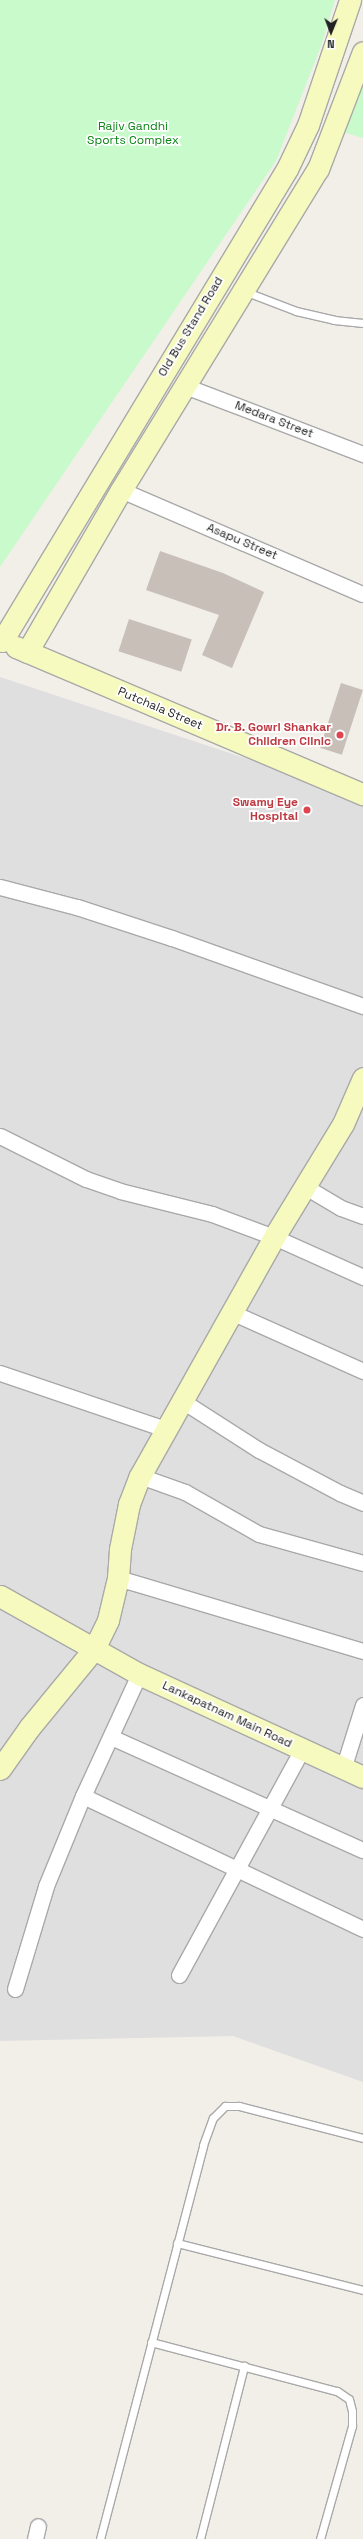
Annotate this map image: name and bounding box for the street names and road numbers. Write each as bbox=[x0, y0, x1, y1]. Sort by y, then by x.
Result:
street label: Old Bus Stand Road bbox=[156, 275, 226, 379]
street label: Medara Street bbox=[233, 398, 315, 442]
street label: Asapu Street bbox=[204, 521, 280, 563]
street label: Putchala Street bbox=[115, 685, 205, 733]
street label: Lankapatnam Main Road bbox=[160, 1679, 294, 1751]

